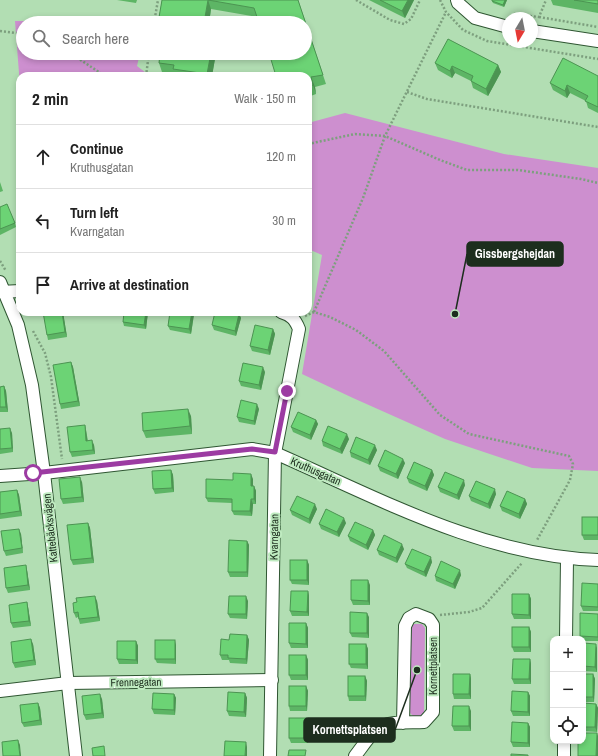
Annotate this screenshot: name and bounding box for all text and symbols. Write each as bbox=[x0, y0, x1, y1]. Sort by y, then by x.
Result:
north arrow bbox=[502, 12, 538, 48]
search box bbox=[16, 16, 312, 60]
icon: search bbox=[30, 27, 52, 49]
text: Search here bbox=[62, 28, 129, 49]
text: 2 min bbox=[32, 87, 68, 110]
text: Walk · 150 m bbox=[234, 90, 296, 107]
text: Continue bbox=[70, 138, 123, 159]
icon: ahead bbox=[32, 146, 54, 168]
text: 120 m bbox=[266, 148, 296, 165]
text: Kruthusgatan bbox=[70, 159, 133, 176]
text: Turn left bbox=[70, 202, 118, 223]
icon: left bbox=[32, 210, 54, 232]
text: 30 m bbox=[272, 212, 296, 229]
text: Kvarngatan bbox=[70, 223, 125, 240]
callout: Gissbergshejdan bbox=[467, 242, 563, 266]
text: Gissbergshejdan bbox=[475, 246, 555, 262]
icon: arrive bbox=[32, 274, 54, 296]
text: Arrive at destination bbox=[70, 274, 189, 295]
route end bbox=[278, 382, 296, 400]
street label: Kruthusgatan bbox=[289, 454, 343, 488]
route start bbox=[24, 464, 42, 482]
street label: Kattebäcksvägen bbox=[39, 493, 61, 563]
street label: Kvarngatan bbox=[267, 514, 281, 560]
map controls bbox=[550, 636, 586, 744]
button: + bbox=[550, 636, 586, 672]
street label: Kornettplatsen bbox=[426, 637, 440, 695]
button: − bbox=[550, 672, 586, 708]
street label: Frennegatan bbox=[110, 675, 162, 689]
button: locate bbox=[550, 708, 586, 744]
callout: Kornettsplatsen bbox=[304, 718, 395, 742]
text: Kornettsplatsen bbox=[313, 722, 387, 738]

